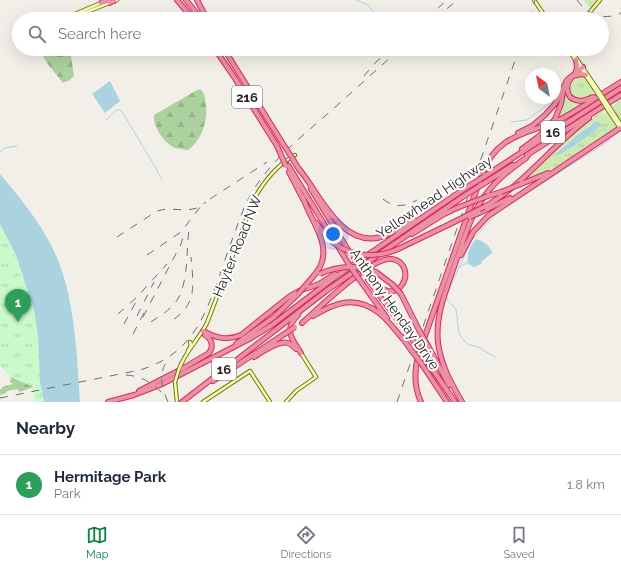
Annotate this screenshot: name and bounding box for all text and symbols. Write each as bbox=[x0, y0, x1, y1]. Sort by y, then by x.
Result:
search box bbox=[12, 12, 609, 56]
icon: search bbox=[26, 23, 48, 45]
text: Search here bbox=[58, 25, 141, 43]
north arrow bbox=[525, 68, 561, 104]
road number: 216 bbox=[232, 86, 262, 108]
road number: 16 bbox=[541, 121, 565, 143]
street label: Yellowhead Highway bbox=[373, 152, 495, 242]
street label: Hayter Road NW bbox=[209, 192, 265, 299]
your location bbox=[323, 224, 343, 244]
street label: Anthony Henday Drive bbox=[347, 245, 443, 373]
pin: 1 bbox=[5, 289, 31, 322]
road number: 16 bbox=[212, 358, 236, 380]
text: Nearby bbox=[16, 418, 75, 438]
text: Hermitage Park bbox=[54, 468, 166, 486]
text: 1 bbox=[26, 477, 32, 492]
text: 1.8 km bbox=[567, 477, 605, 492]
text: Park bbox=[54, 486, 81, 501]
tab: Map bbox=[86, 524, 108, 561]
tab: Directions bbox=[281, 524, 331, 561]
tab: Saved bbox=[503, 524, 535, 561]

